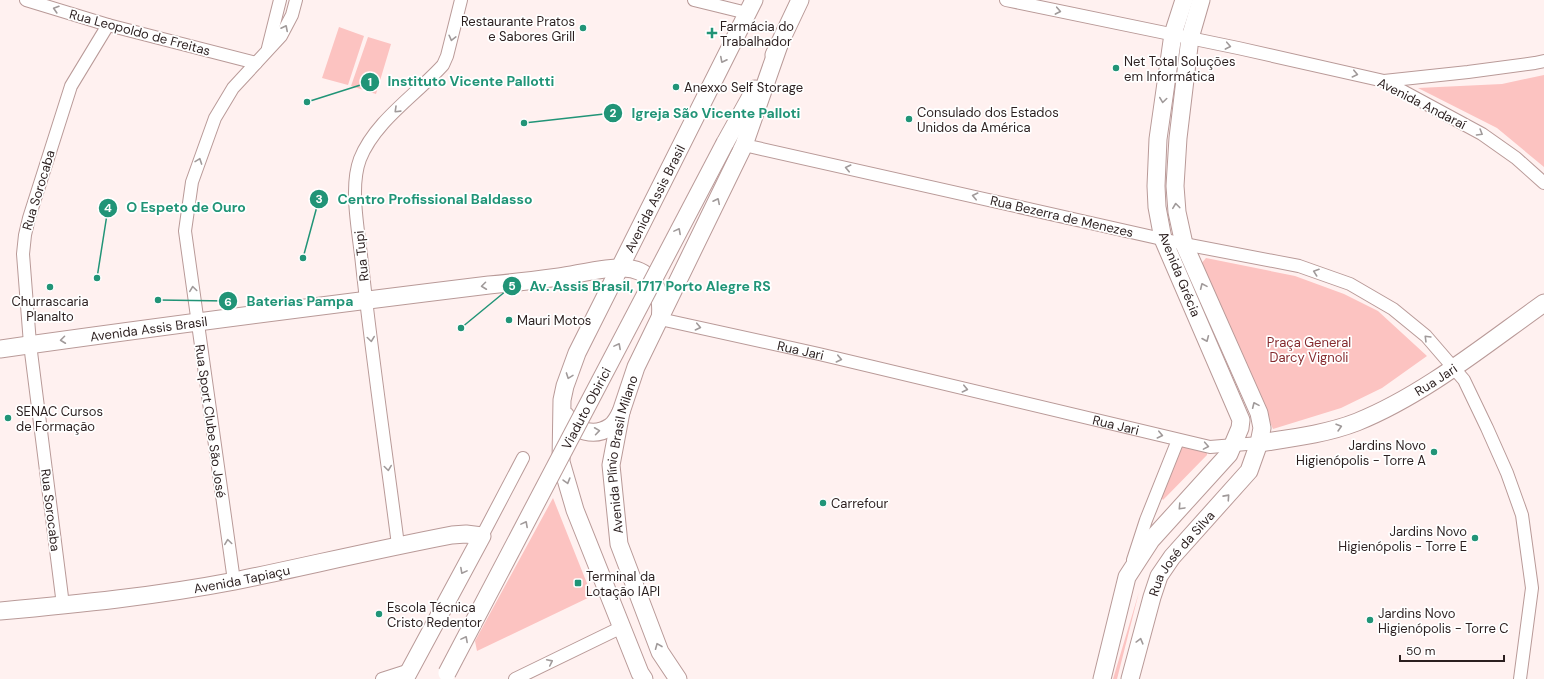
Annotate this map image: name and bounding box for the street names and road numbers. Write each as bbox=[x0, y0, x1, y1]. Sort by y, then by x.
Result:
street label: Rua Leopoldo de Freitas bbox=[68, 5, 212, 59]
street label: Avenida Andaraí bbox=[1375, 74, 1469, 133]
street label: Avenida Assis Brasil bbox=[621, 142, 689, 255]
street label: Rua Sorocaba bbox=[18, 148, 59, 232]
street label: Rua Bezerra de Menezes bbox=[989, 192, 1135, 241]
street label: Avenida Grécia bbox=[1155, 229, 1204, 319]
street label: Rua Tupi bbox=[350, 230, 373, 282]
street label: Avenida Assis Brasil bbox=[89, 313, 208, 345]
street label: Rua Jari bbox=[776, 337, 826, 364]
street label: Rua Sport Clube São José bbox=[191, 343, 230, 499]
street label: Rua Jari bbox=[1412, 360, 1461, 400]
street label: Viaduto Obirici bbox=[558, 364, 615, 452]
street label: Avenida Plínio Brasil Milano bbox=[603, 373, 642, 535]
street label: Rua Jari bbox=[1091, 411, 1141, 439]
street label: Rua Sorocaba bbox=[37, 468, 64, 552]
street label: Rua José da Silva bbox=[1145, 507, 1218, 598]
street label: Avenida Tapiaçu bbox=[192, 562, 292, 597]

